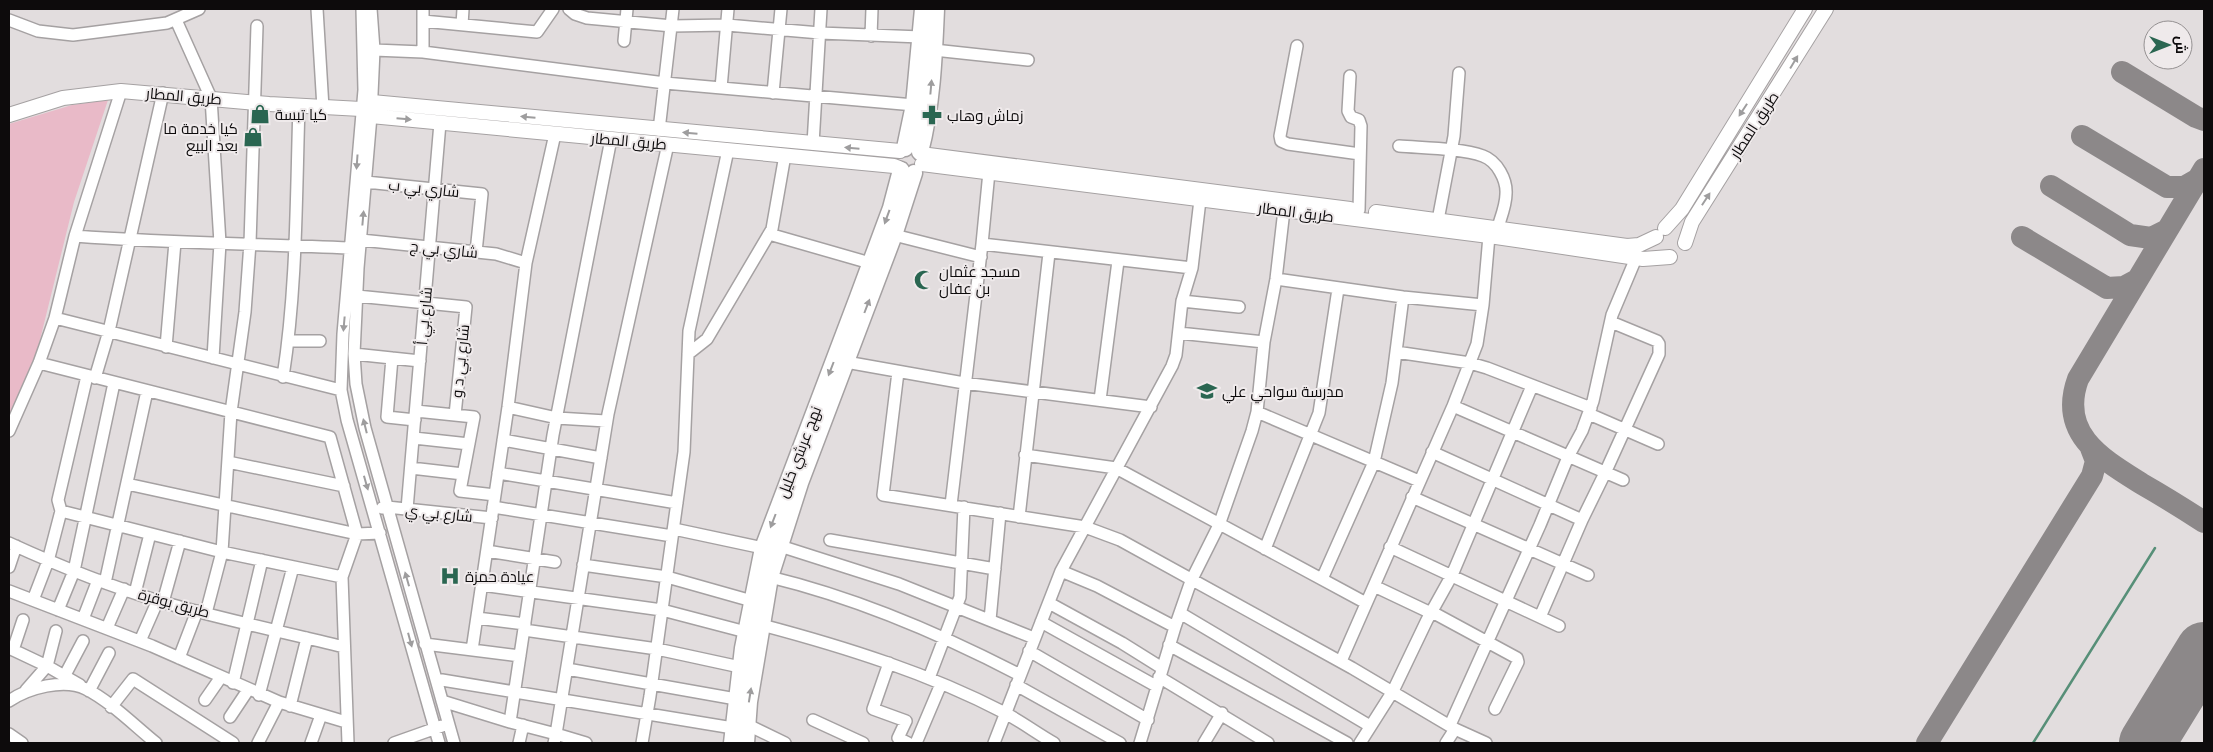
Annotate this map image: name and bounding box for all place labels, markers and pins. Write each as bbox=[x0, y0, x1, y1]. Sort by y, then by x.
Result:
shop icon: كيا تبسة bbox=[249, 103, 271, 125]
pharmacy icon: زماش وهاب bbox=[921, 104, 943, 126]
place label: كيا تبسة bbox=[275, 105, 327, 124]
place label: زماش وهاب bbox=[947, 106, 1024, 126]
place label: كيا خدمة ما بعد البيع bbox=[163, 119, 238, 157]
shop icon: كيا خدمة ما بعد البيع bbox=[242, 126, 264, 148]
place label: مسجد عثمان بن عفان bbox=[939, 262, 1020, 299]
mosque icon: مسجد عثمان بن عفان bbox=[913, 269, 935, 291]
school or university icon: مدرسة سواحي علي bbox=[1196, 380, 1218, 402]
place label: مدرسة سواحي علي bbox=[1222, 382, 1344, 404]
hospital icon: عيادة حمزة bbox=[439, 565, 461, 587]
place label: عيادة حمزة bbox=[465, 567, 534, 586]

